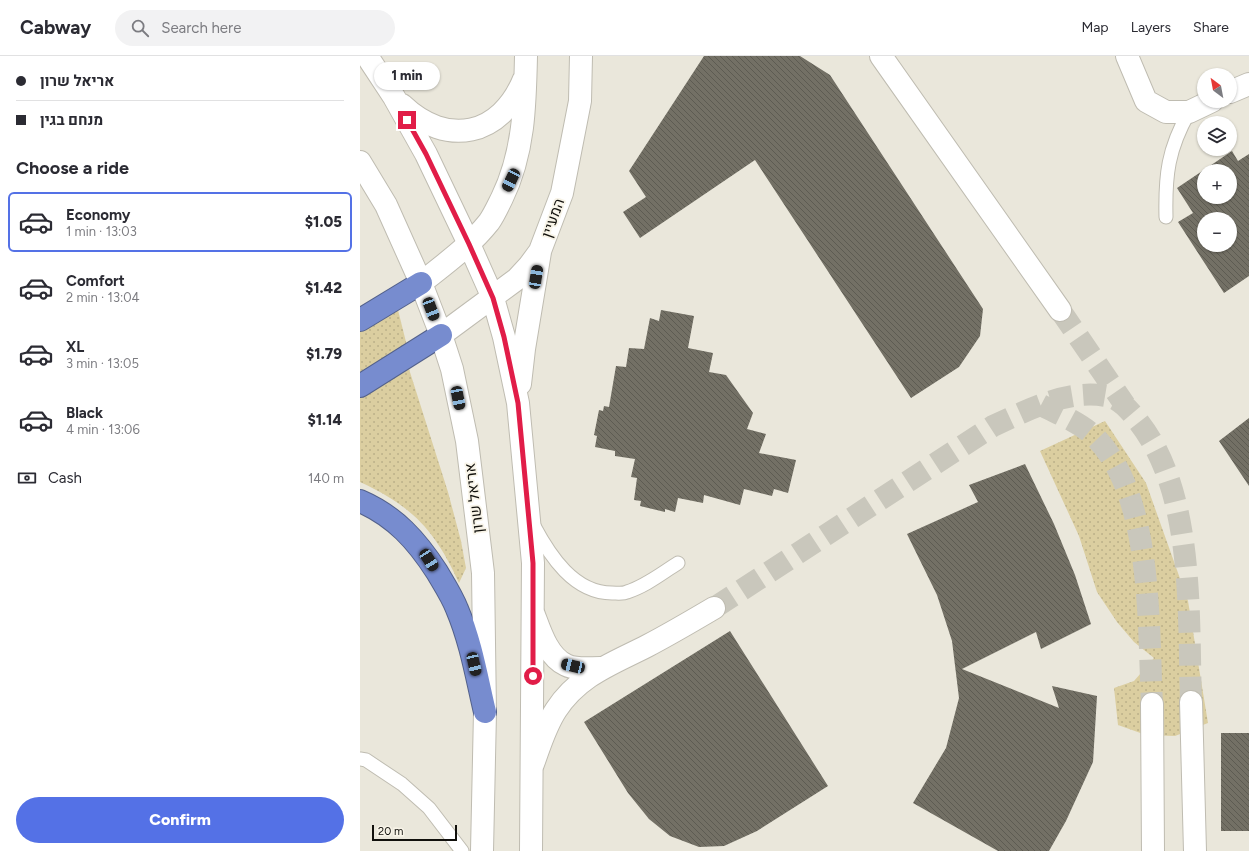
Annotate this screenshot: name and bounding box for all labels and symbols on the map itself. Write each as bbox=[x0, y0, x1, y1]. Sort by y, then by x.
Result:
callout: 1 min bbox=[374, 62, 440, 90]
north arrow bbox=[1197, 68, 1237, 108]
route end bbox=[398, 111, 416, 129]
car bbox=[500, 167, 522, 193]
street label: המעיין bbox=[538, 196, 568, 240]
car bbox=[528, 264, 544, 290]
car bbox=[421, 296, 441, 322]
car bbox=[450, 385, 466, 411]
street label: אריאל שרון bbox=[461, 462, 487, 534]
car bbox=[417, 547, 441, 573]
car bbox=[465, 651, 483, 677]
car bbox=[560, 657, 586, 675]
route start bbox=[524, 667, 542, 685]
scale bar bbox=[372, 823, 457, 842]

